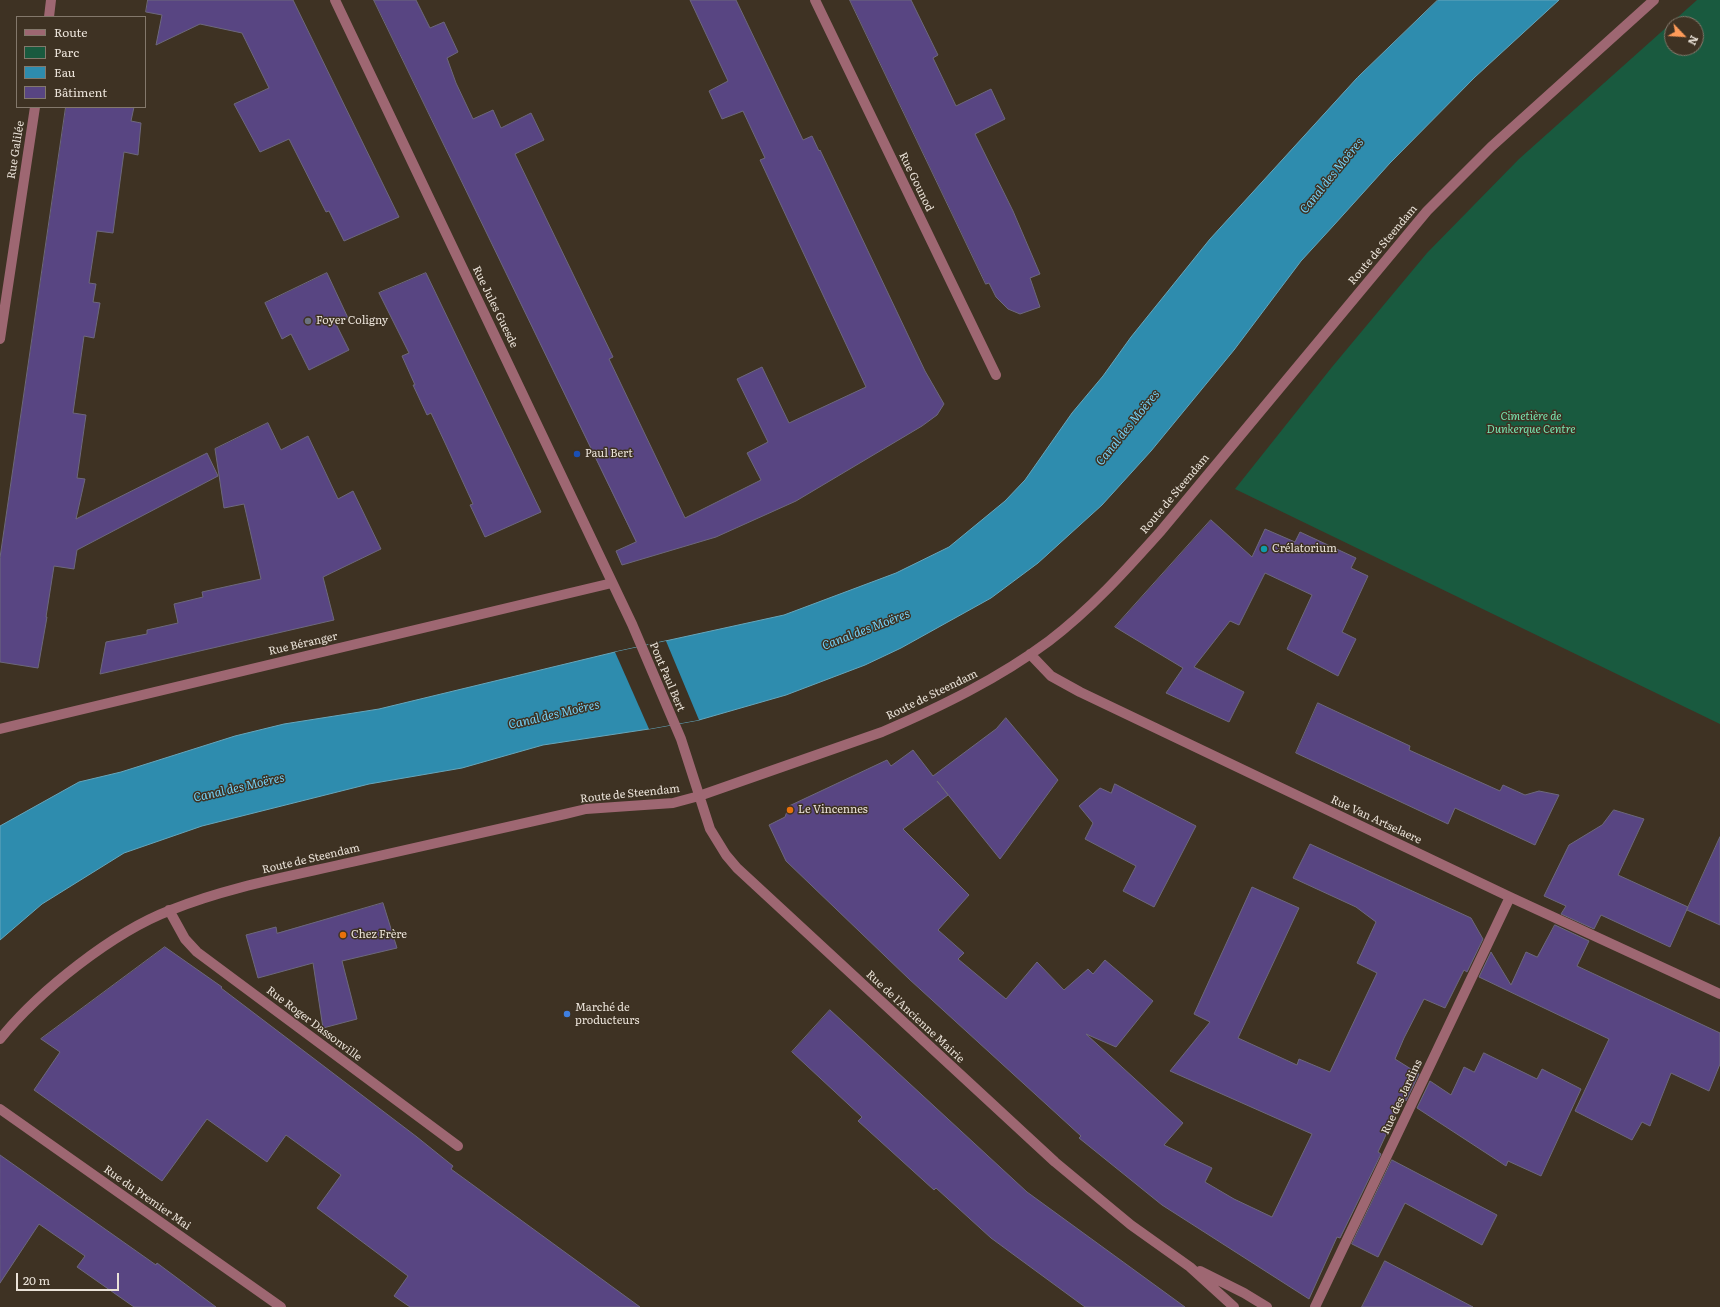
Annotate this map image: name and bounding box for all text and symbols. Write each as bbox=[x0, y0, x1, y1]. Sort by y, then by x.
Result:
legend bbox=[16, 16, 146, 108]
north arrow bbox=[1664, 16, 1704, 56]
text: Route bbox=[54, 23, 88, 41]
text: N bbox=[1685, 33, 1703, 48]
text: Parc bbox=[54, 43, 79, 61]
text: Eau bbox=[54, 63, 75, 81]
text: Bâtiment bbox=[54, 83, 107, 101]
street label: Rue Galilée bbox=[5, 120, 27, 180]
water label: Canal des Moëres bbox=[1297, 135, 1367, 217]
street label: Rue Gounod bbox=[896, 150, 936, 214]
street label: Route de Steendam bbox=[1346, 202, 1420, 288]
street label: Rue Jules Guesde bbox=[469, 264, 521, 350]
place label: Foyer Coligny bbox=[316, 314, 388, 328]
marker: Foyer Coligny bbox=[303, 316, 313, 326]
water label: Canal des Moëres bbox=[1093, 387, 1163, 469]
park label: Cimetière de Dunkerque Centre bbox=[1487, 410, 1575, 436]
place label: Paul Bert bbox=[585, 447, 633, 461]
marker: Paul Bert bbox=[572, 449, 582, 459]
street label: Route de Steendam bbox=[1138, 451, 1212, 537]
place label: Crélatorium bbox=[1272, 542, 1337, 556]
marker: Crélatorium bbox=[1259, 544, 1269, 554]
water label: Canal des Moëres bbox=[820, 607, 912, 653]
street label: Rue Béranger bbox=[267, 630, 339, 658]
street label: Pont Paul Bert bbox=[646, 640, 688, 714]
street label: Route de Steendam bbox=[884, 667, 980, 723]
water label: Canal des Moëres bbox=[507, 698, 601, 732]
water label: Canal des Moëres bbox=[192, 771, 286, 805]
street label: Route de Steendam bbox=[580, 782, 680, 806]
street label: Rue Van Artselaere bbox=[1328, 793, 1424, 847]
place label: Le Vincennes bbox=[798, 803, 868, 817]
marker: Le Vincennes bbox=[785, 805, 795, 815]
street label: Route de Steendam bbox=[261, 841, 361, 877]
place label: Chez Frère bbox=[351, 928, 407, 942]
marker: Chez Frère bbox=[338, 930, 348, 940]
street label: Rue de l'Ancienne Mairie bbox=[863, 968, 967, 1066]
street label: Rue Roger Dassonville bbox=[264, 984, 364, 1064]
place label: Marché de producteurs bbox=[575, 1001, 639, 1027]
marker: Marché de producteurs bbox=[562, 1009, 572, 1019]
street label: Rue des Jardins bbox=[1379, 1058, 1425, 1136]
street label: Rue du Premier Mai bbox=[101, 1163, 193, 1233]
scale bar bbox=[18, 1265, 121, 1291]
text: 20 m bbox=[23, 1271, 50, 1289]

